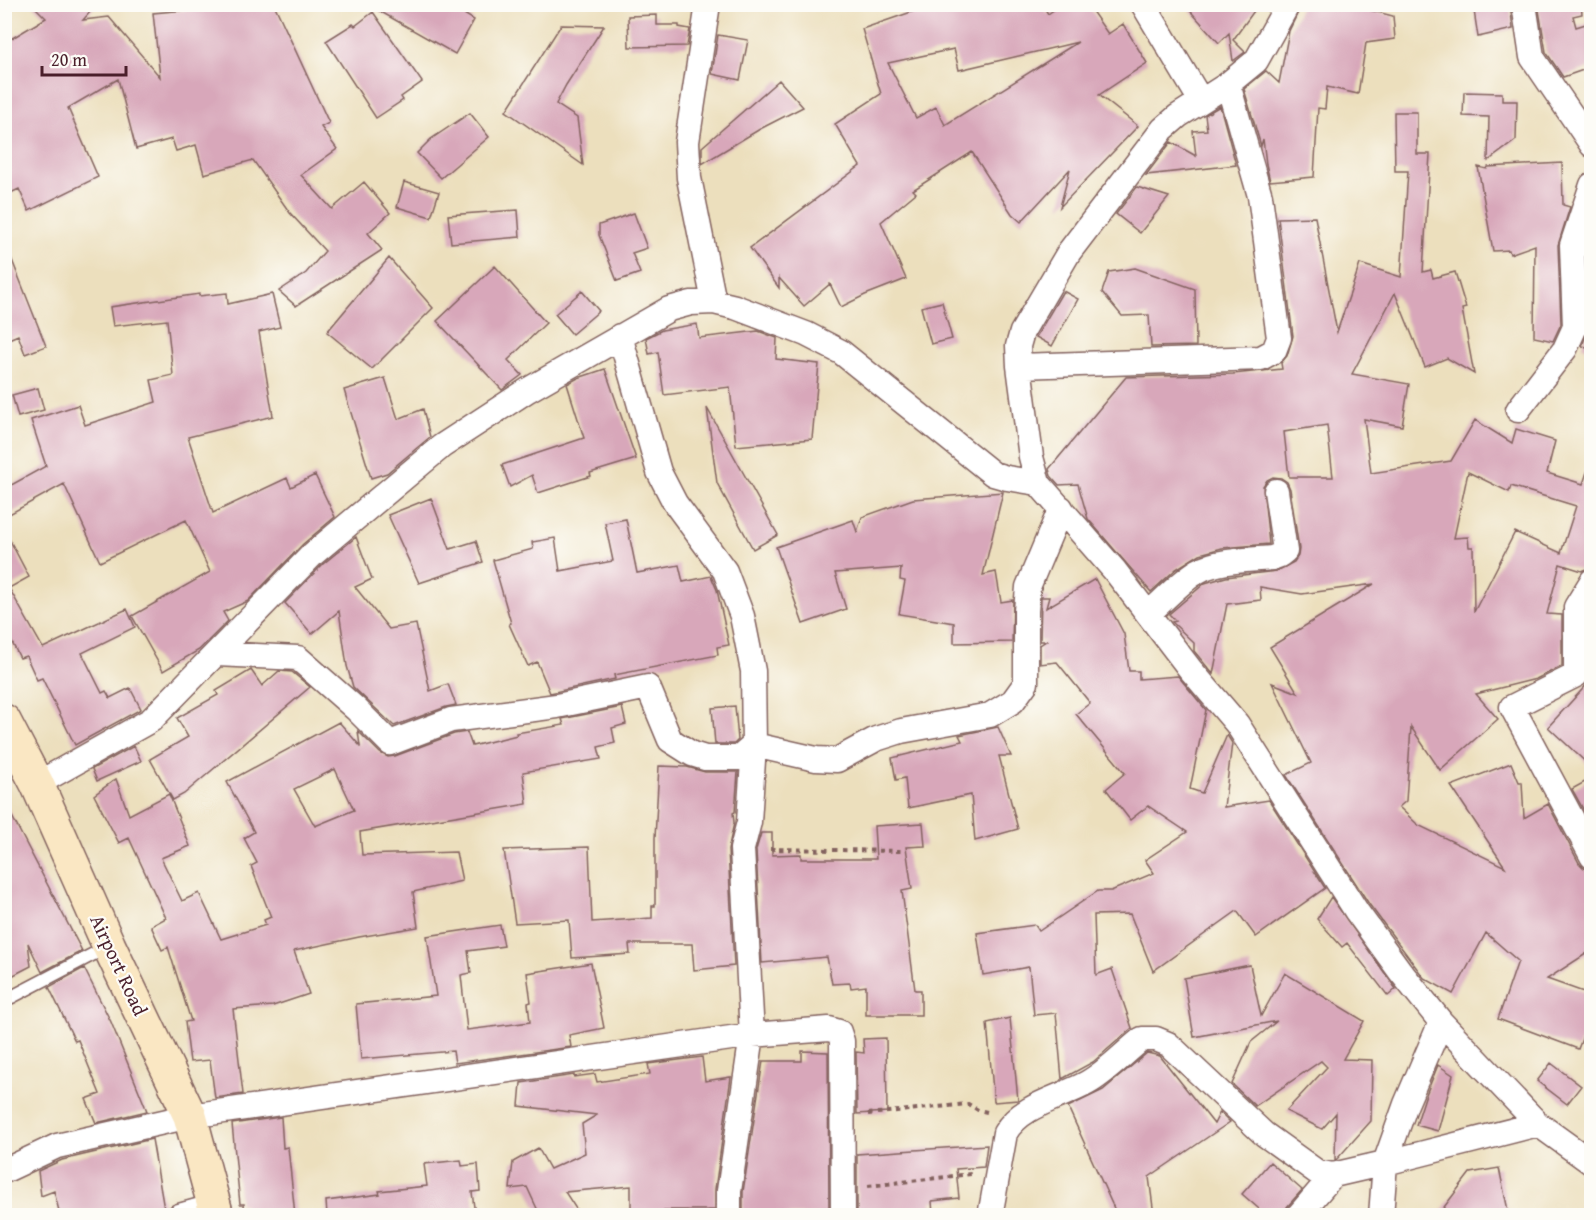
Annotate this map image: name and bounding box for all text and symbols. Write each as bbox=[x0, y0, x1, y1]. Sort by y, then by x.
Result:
scale bar bbox=[42, 39, 126, 77]
text: 20 m bbox=[51, 46, 87, 73]
street label: Airport Road bbox=[83, 909, 156, 1020]

